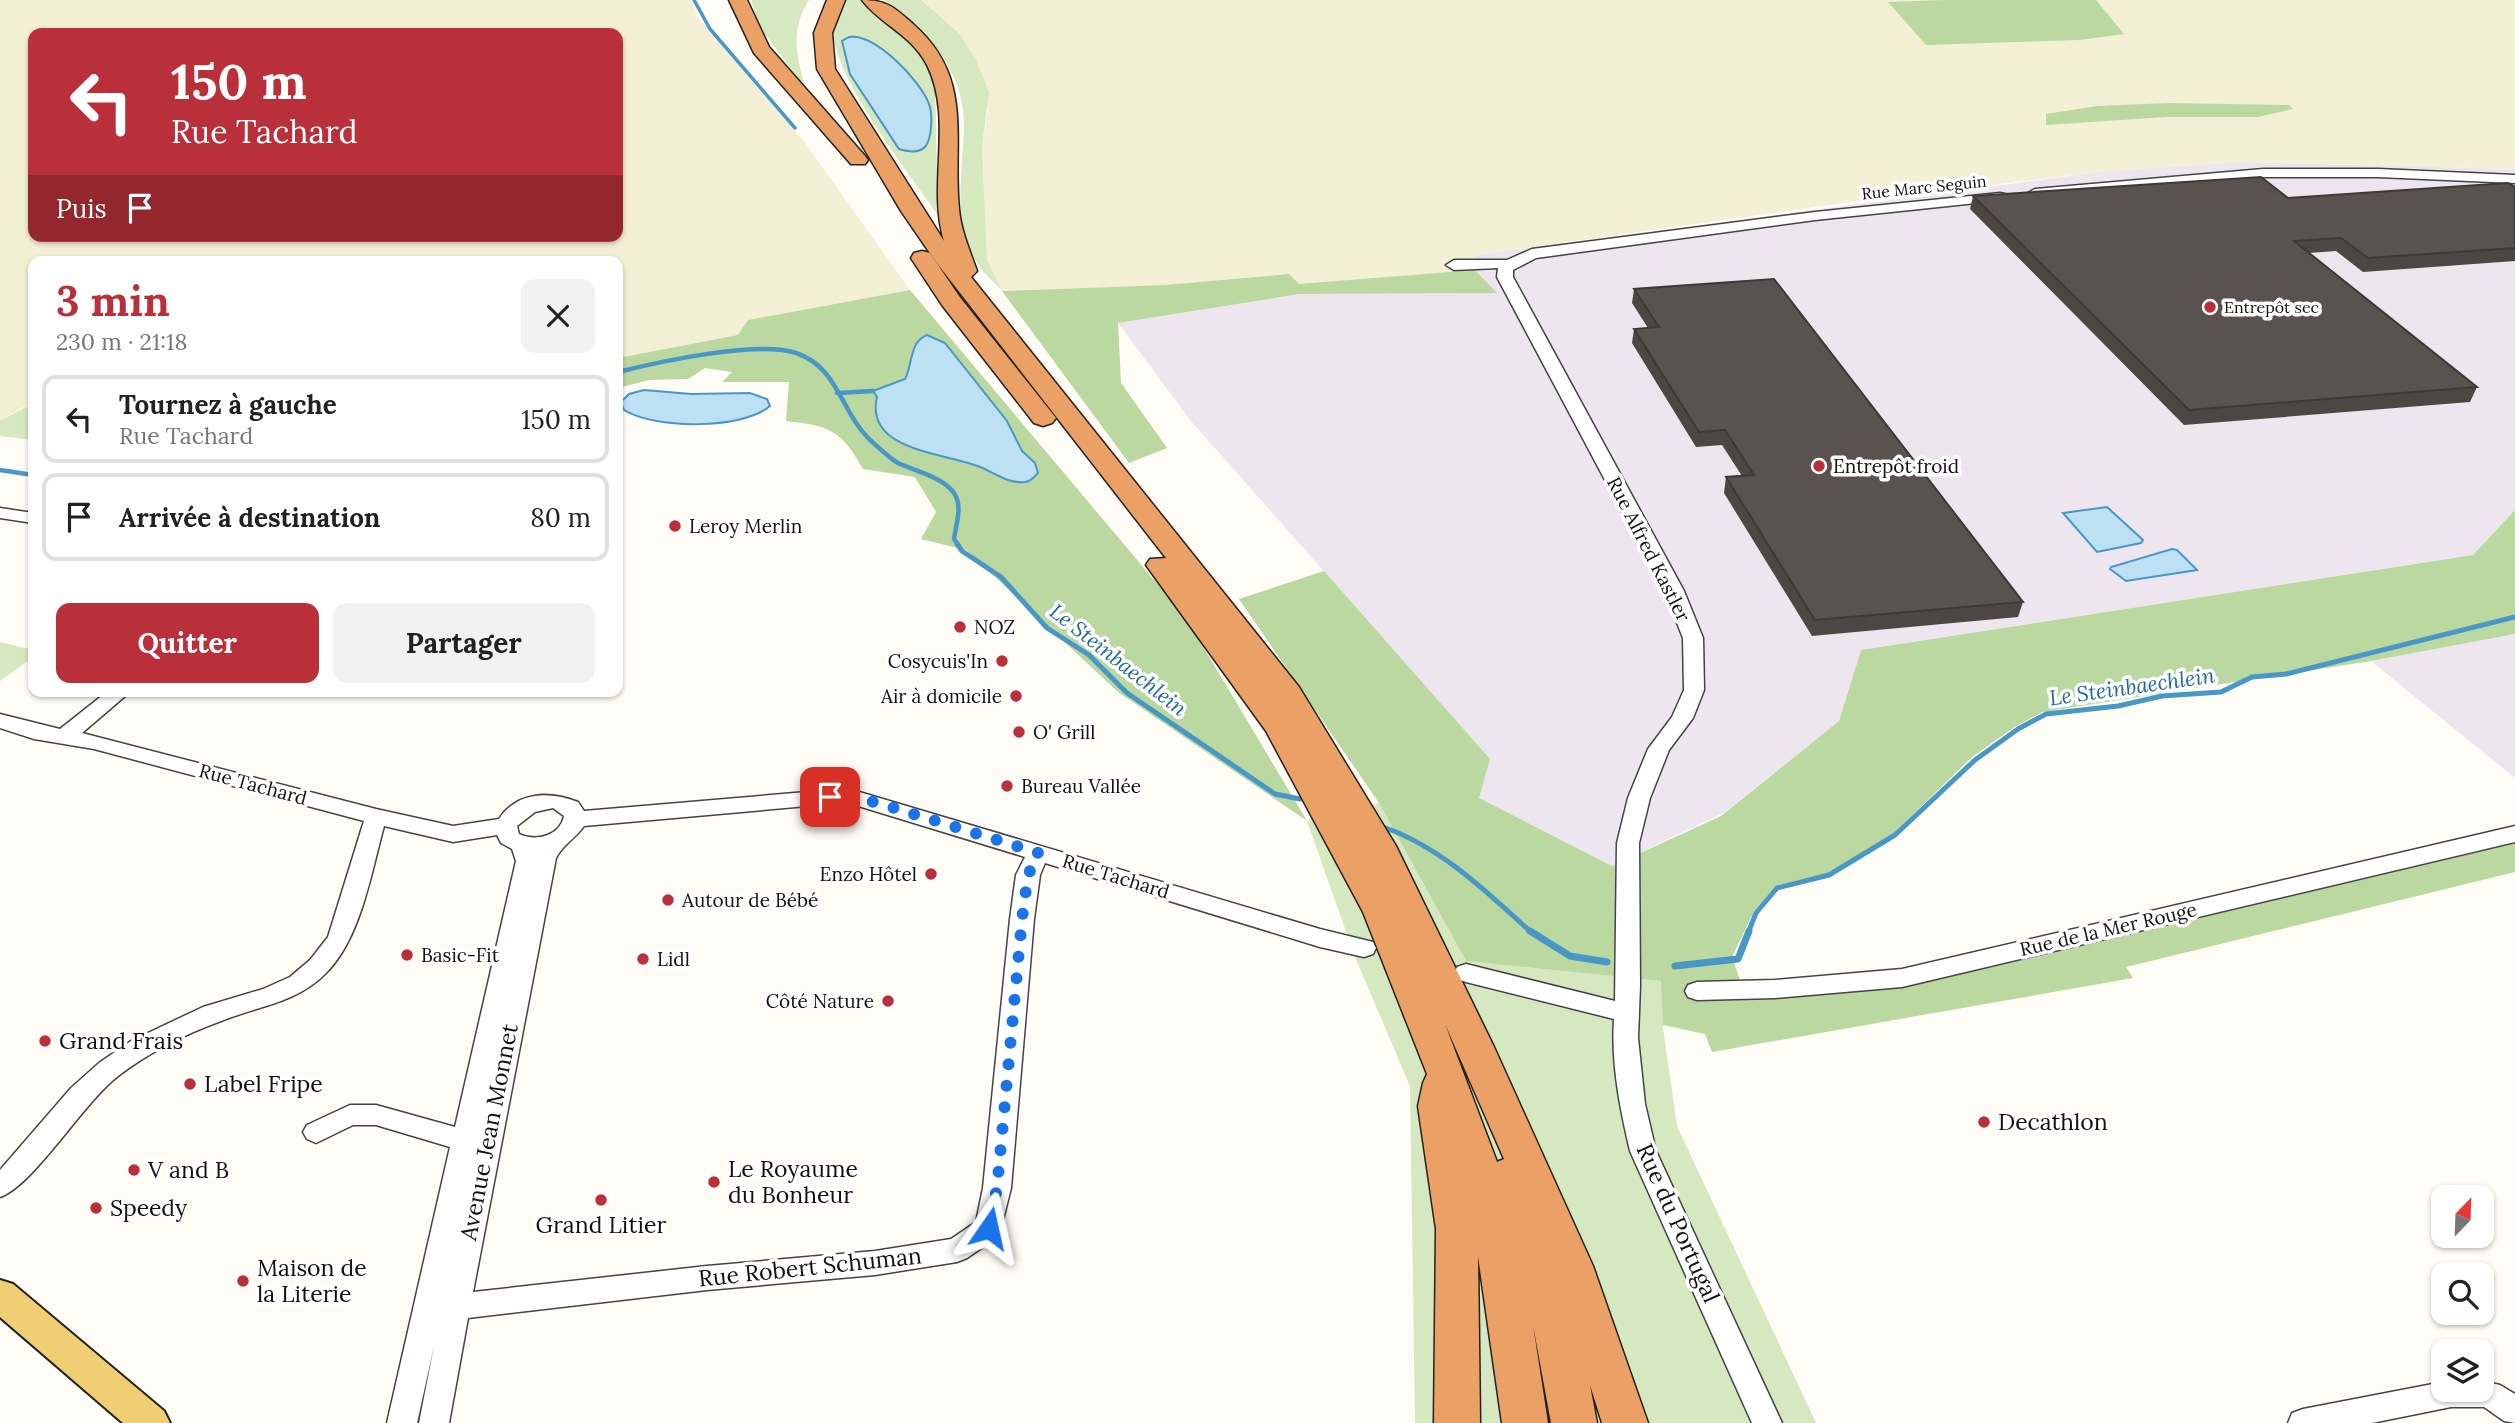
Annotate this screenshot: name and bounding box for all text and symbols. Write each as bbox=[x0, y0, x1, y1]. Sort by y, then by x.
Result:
text: 150 m bbox=[171, 50, 307, 112]
icon: left bbox=[56, 56, 147, 147]
text: Rue Tachard bbox=[171, 111, 358, 152]
street label: Rue Marc Seguin bbox=[1861, 170, 1988, 203]
icon: arrive bbox=[121, 189, 159, 227]
text: Puis bbox=[56, 192, 107, 225]
text: 3 min bbox=[56, 274, 170, 328]
button: close bbox=[521, 279, 595, 353]
place label: Entrepôt sec bbox=[2224, 297, 2319, 317]
marker: Entrepôt sec bbox=[2202, 299, 2218, 315]
text: 230 m · 21:18 bbox=[56, 327, 187, 356]
text: Tournez à gauche bbox=[119, 388, 337, 421]
icon: left bbox=[60, 400, 98, 438]
text: 150 m bbox=[521, 403, 591, 436]
text: Rue Tachard bbox=[119, 421, 253, 450]
place label: Entrepôt froid bbox=[1833, 454, 1959, 478]
marker: Entrepôt froid bbox=[1811, 458, 1827, 474]
street label: Rue Alfred Kastler bbox=[1602, 473, 1696, 626]
icon: arrive bbox=[60, 498, 98, 536]
text: Arrivée à destination bbox=[119, 501, 380, 534]
text: 80 m bbox=[530, 501, 591, 534]
place label: Leroy Merlin bbox=[689, 514, 802, 538]
marker: Leroy Merlin bbox=[667, 518, 683, 534]
water label: Le Steinbaechlein bbox=[1044, 598, 1192, 722]
button: Quitter bbox=[56, 603, 319, 683]
button: Partager bbox=[333, 603, 595, 683]
place label: NOZ bbox=[974, 615, 1015, 639]
marker: NOZ bbox=[952, 619, 968, 635]
place label: Cosycuis'In bbox=[888, 649, 988, 673]
marker: Cosycuis'In bbox=[994, 653, 1010, 669]
water label: Le Steinbaechlein bbox=[2047, 662, 2216, 711]
place label: Air à domicile bbox=[880, 684, 1002, 708]
marker: Air à domicile bbox=[1008, 688, 1024, 704]
place label: O' Grill bbox=[1033, 720, 1095, 744]
marker: O' Grill bbox=[1011, 724, 1027, 740]
street label: Rue Tachard bbox=[196, 758, 310, 810]
pin bbox=[800, 767, 860, 827]
place label: Bureau Vallée bbox=[1021, 774, 1141, 798]
icon: arrive bbox=[811, 778, 849, 816]
marker: Bureau Vallée bbox=[999, 778, 1015, 794]
street label: Rue Tachard bbox=[1059, 848, 1173, 904]
place label: Enzo Hôtel bbox=[820, 862, 917, 886]
marker: Enzo Hôtel bbox=[923, 866, 939, 882]
place label: Autour de Bébé bbox=[681, 888, 818, 912]
marker: Autour de Bébé bbox=[660, 892, 676, 908]
street label: Rue de la Mer Rouge bbox=[2017, 897, 2199, 961]
place label: Basic-Fit bbox=[421, 943, 500, 967]
marker: Basic-Fit bbox=[399, 947, 415, 963]
place label: Lidl bbox=[657, 947, 690, 971]
marker: Lidl bbox=[635, 951, 651, 967]
place label: Côté Nature bbox=[766, 989, 874, 1013]
marker: Côté Nature bbox=[880, 993, 896, 1009]
street label: Avenue Jean Monnet bbox=[453, 1021, 524, 1244]
place label: Grand Frais bbox=[59, 1026, 183, 1055]
marker: Grand Frais bbox=[37, 1033, 53, 1049]
place label: Label Fripe bbox=[204, 1069, 323, 1098]
marker: Label Fripe bbox=[182, 1076, 198, 1092]
place label: Decathlon bbox=[1998, 1107, 2108, 1136]
marker: Decathlon bbox=[1976, 1114, 1992, 1130]
street label: Rue du Portugal bbox=[1630, 1139, 1726, 1307]
place label: Le Royaume du Bonheur bbox=[728, 1154, 858, 1209]
place label: V and B bbox=[147, 1155, 229, 1184]
marker: V and B bbox=[126, 1162, 142, 1178]
marker: Le Royaume du Bonheur bbox=[706, 1174, 722, 1190]
north arrow bbox=[2431, 1185, 2494, 1248]
map controls bbox=[2431, 1185, 2494, 1402]
position arrow bbox=[952, 1191, 1026, 1265]
marker: Grand Litier bbox=[593, 1192, 609, 1208]
place label: Speedy bbox=[110, 1193, 188, 1222]
marker: Speedy bbox=[88, 1200, 104, 1216]
place label: Grand Litier bbox=[536, 1210, 666, 1239]
street label: Rue Robert Schuman bbox=[697, 1240, 923, 1293]
place label: Maison de la Literie bbox=[257, 1253, 367, 1308]
button: search bbox=[2431, 1262, 2494, 1325]
marker: Maison de la Literie bbox=[235, 1273, 251, 1289]
button: layers bbox=[2431, 1339, 2494, 1402]

